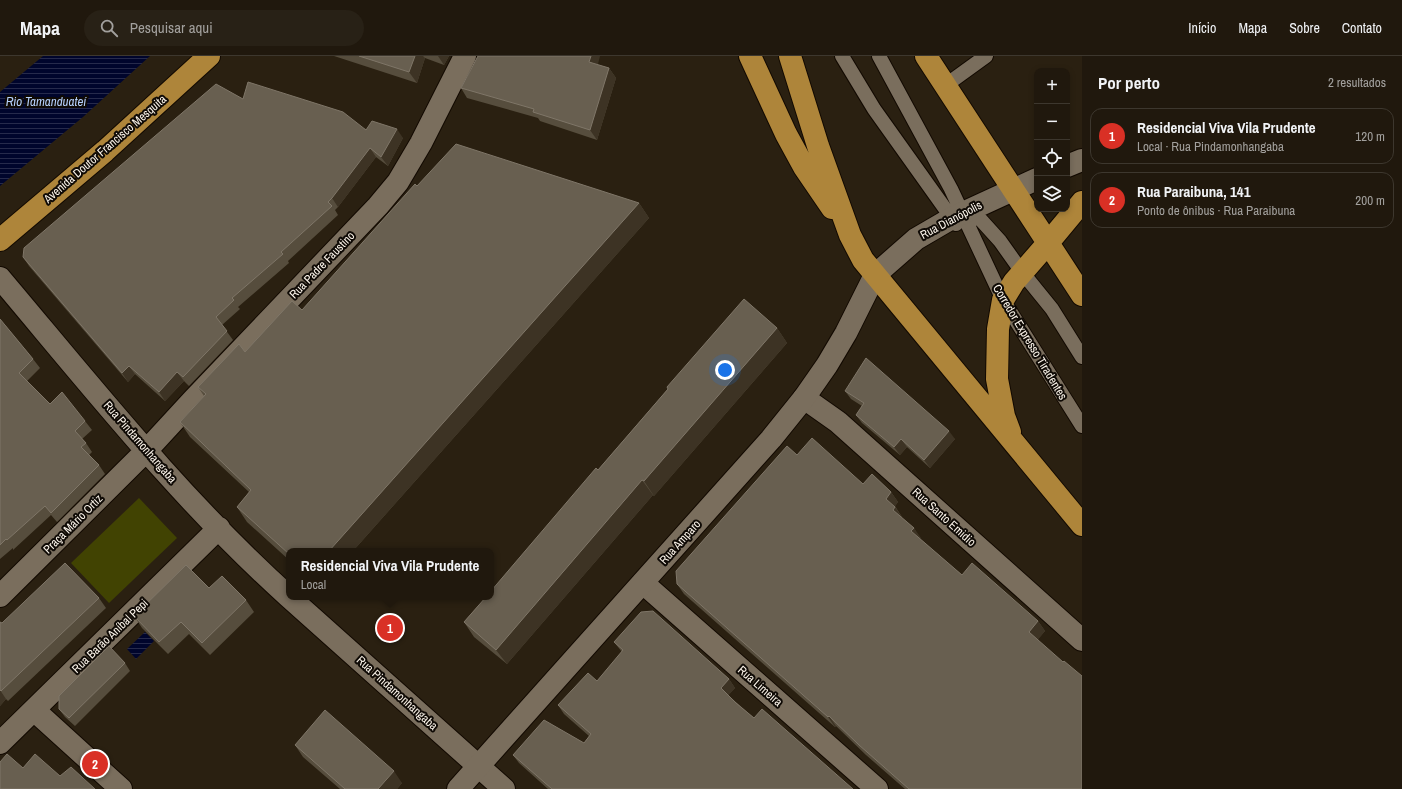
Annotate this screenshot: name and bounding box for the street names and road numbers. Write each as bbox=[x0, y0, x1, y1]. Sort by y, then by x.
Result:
street label: Avenida Doutor Francisco Mesquita bbox=[40, 91, 170, 207]
street label: Rua Dianópolis bbox=[917, 197, 985, 243]
street label: Rua Padre Faustino bbox=[286, 228, 358, 302]
street label: Corredor Expresso Tiradentes bbox=[989, 281, 1071, 403]
street label: Rua Pindamonhangaba bbox=[100, 398, 180, 487]
street label: Rua Santo Emidio bbox=[909, 484, 979, 550]
street label: Praça Mário Ortiz bbox=[40, 491, 106, 557]
street label: Rua Amparo bbox=[656, 516, 704, 568]
street label: Rua Barão Aníbal Pepi bbox=[68, 595, 152, 677]
street label: Rua Pindamonhangaba bbox=[353, 652, 441, 734]
street label: Rua Limeira bbox=[734, 662, 786, 710]

